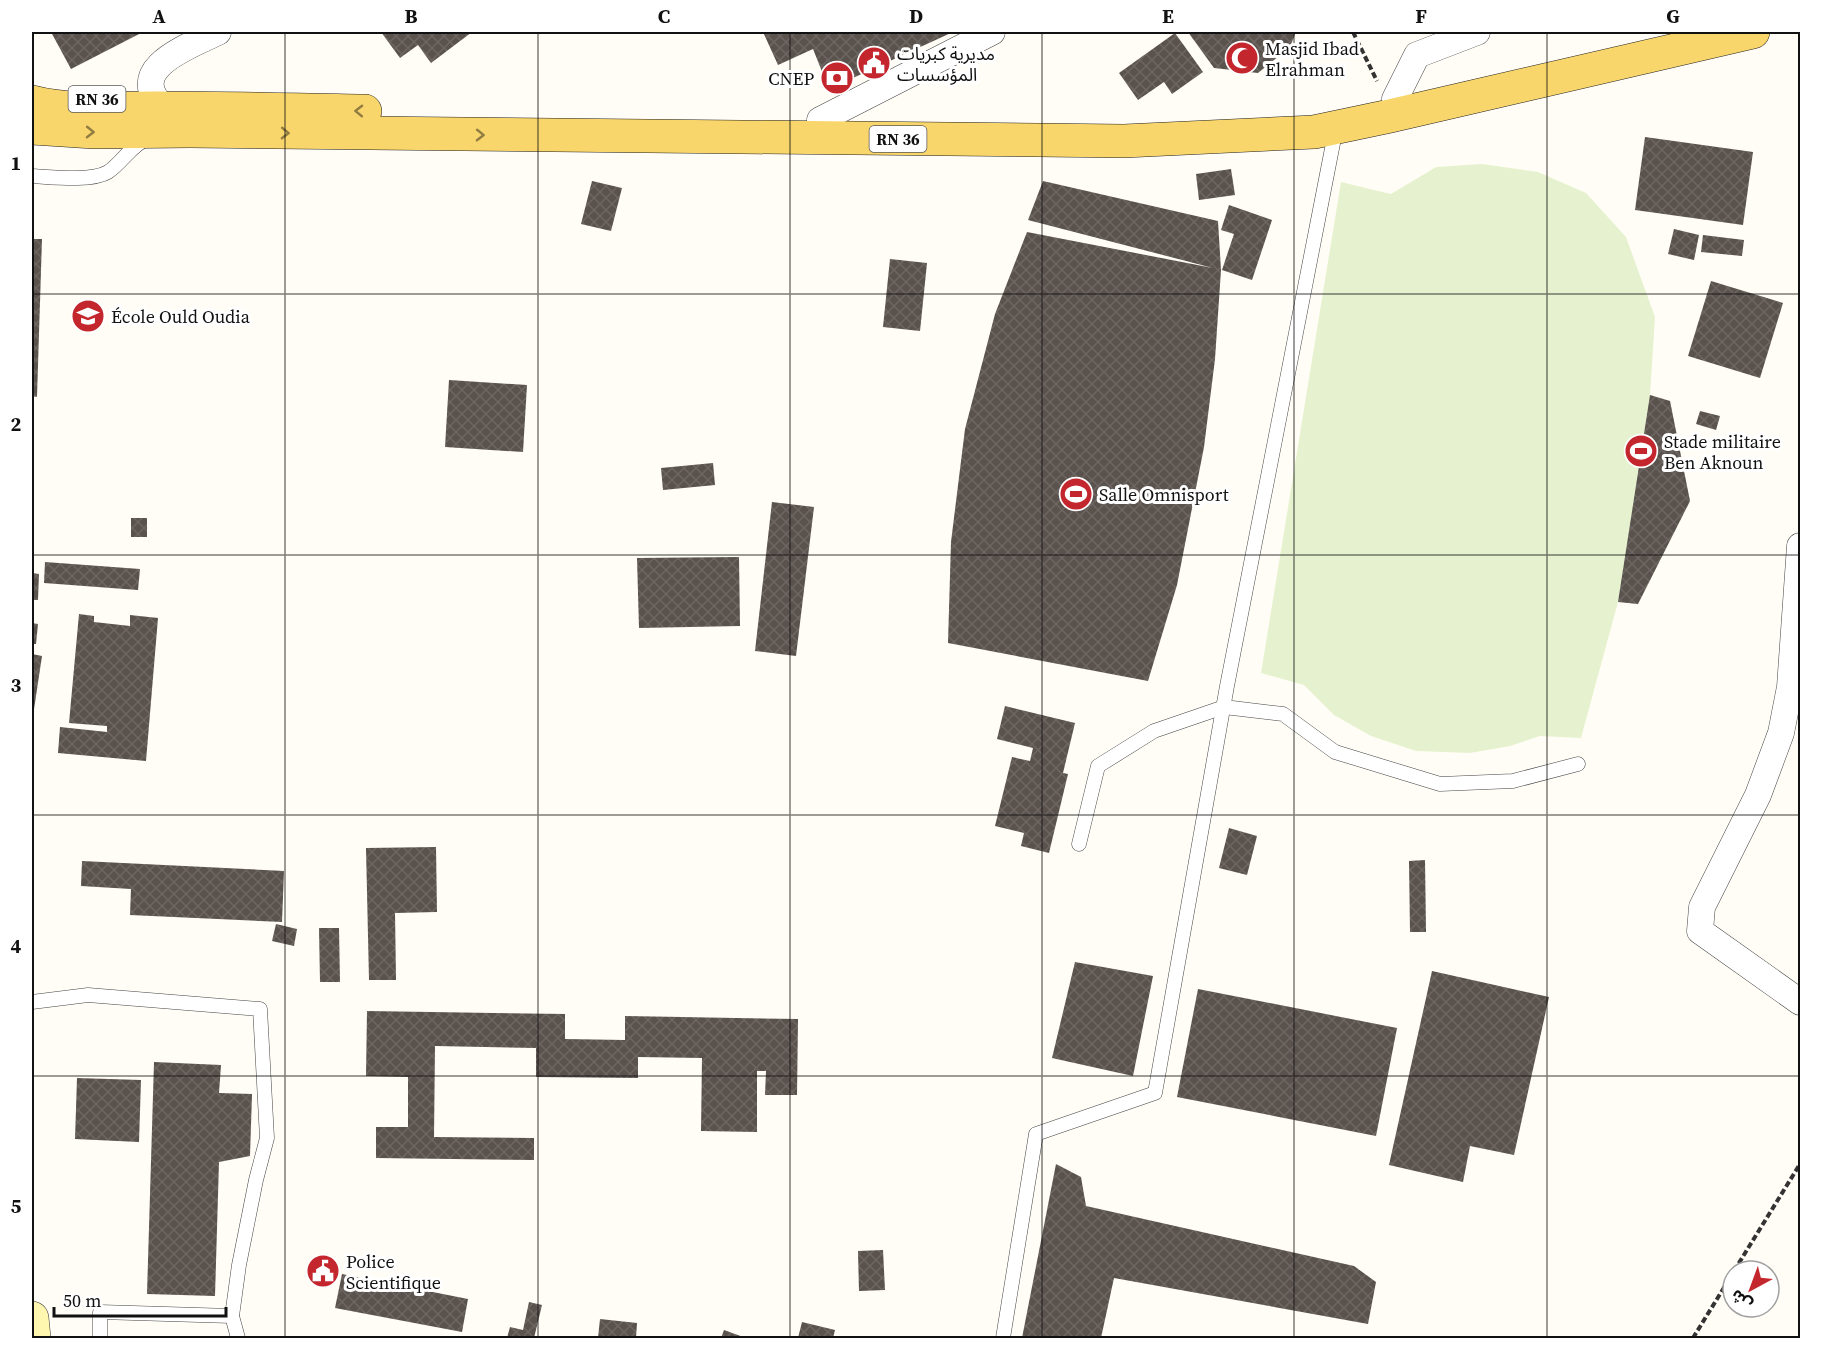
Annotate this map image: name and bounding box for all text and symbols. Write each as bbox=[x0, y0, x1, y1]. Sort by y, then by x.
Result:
text: A bbox=[152, 2, 166, 30]
text: B bbox=[404, 2, 418, 30]
text: C bbox=[658, 2, 670, 30]
text: D bbox=[909, 2, 923, 30]
text: E bbox=[1162, 2, 1174, 30]
text: F bbox=[1415, 2, 1427, 30]
text: G bbox=[1666, 2, 1680, 30]
place label: Masjid Ibad Elrahman bbox=[1265, 36, 1359, 82]
mosque icon: Masjid Ibad Elrahman bbox=[1224, 40, 1260, 76]
place label: مديرية كبريات المؤسسات bbox=[897, 41, 995, 87]
public building icon: مديرية كبريات المؤسسات bbox=[856, 45, 892, 81]
bank icon: CNEP bbox=[819, 60, 855, 96]
place label: CNEP bbox=[768, 66, 814, 91]
road number: RN 36 bbox=[68, 86, 126, 112]
one-way arrow bbox=[355, 105, 364, 117]
one-way arrow bbox=[85, 125, 94, 138]
road number: RN 36 bbox=[870, 126, 926, 152]
one-way arrow bbox=[280, 127, 289, 139]
one-way arrow bbox=[475, 129, 484, 141]
text: 1 bbox=[11, 149, 21, 177]
school or university icon: École Ould Oudia bbox=[70, 298, 106, 334]
place label: École Ould Oudia bbox=[111, 304, 251, 329]
text: 2 bbox=[11, 410, 22, 438]
place label: Stade militaire Ben Aknoun bbox=[1664, 429, 1781, 475]
sports icon: Stade militaire Ben Aknoun bbox=[1623, 433, 1659, 469]
sports icon: Salle Omnisport bbox=[1058, 476, 1094, 512]
place label: Salle Omnisport bbox=[1099, 482, 1229, 507]
text: 3 bbox=[11, 671, 22, 699]
text: 4 bbox=[11, 932, 22, 960]
text: 5 bbox=[11, 1192, 22, 1220]
place label: Police Scientifique bbox=[346, 1249, 441, 1295]
public building icon: Police Scientifique bbox=[305, 1253, 341, 1289]
north arrow bbox=[1721, 1259, 1781, 1319]
scale bar bbox=[54, 1280, 226, 1318]
text: ش bbox=[1726, 1285, 1757, 1316]
text: 50 m bbox=[63, 1288, 101, 1313]

